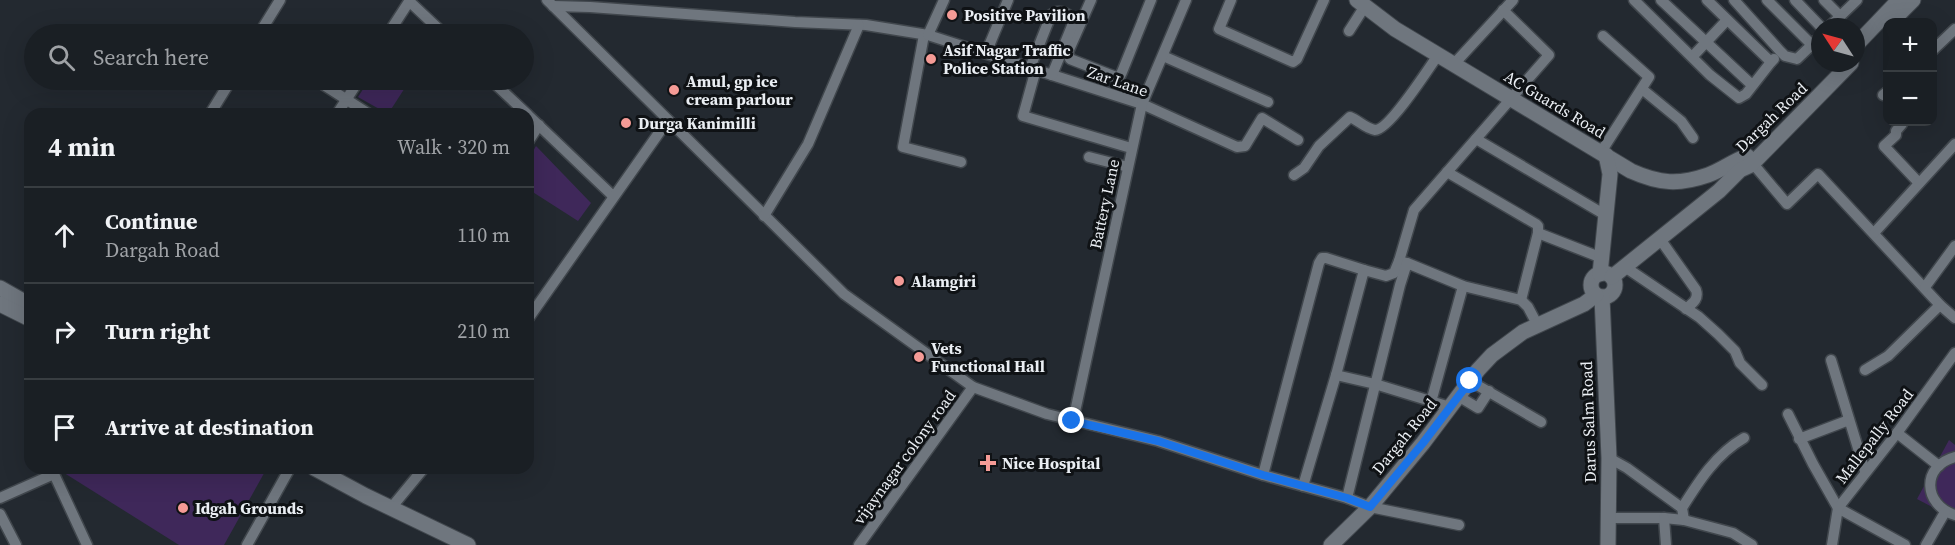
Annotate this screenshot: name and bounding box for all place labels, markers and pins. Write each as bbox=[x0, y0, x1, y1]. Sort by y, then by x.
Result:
place label: Positive Pavilion bbox=[964, 4, 1086, 26]
marker: Positive Pavilion bbox=[945, 8, 959, 22]
place label: Asif Nagar Traffic Police Station bbox=[943, 39, 1071, 79]
marker: Asif Nagar Traffic Police Station bbox=[924, 52, 938, 66]
place label: Amul, gp ice cream parlour bbox=[686, 70, 793, 110]
marker: Amul, gp ice cream parlour bbox=[667, 83, 681, 97]
place label: Durga Kanimilli bbox=[638, 112, 756, 134]
marker: Durga Kanimilli bbox=[619, 116, 633, 130]
place label: Alamgiri bbox=[911, 270, 976, 292]
marker: Alamgiri bbox=[892, 274, 906, 288]
place label: Vets Functional Hall bbox=[931, 337, 1045, 377]
marker: Vets Functional Hall bbox=[912, 350, 926, 364]
place label: Nice Hospital bbox=[1002, 452, 1100, 474]
marker: Nice Hospital bbox=[979, 454, 997, 472]
place label: Idgah Grounds bbox=[195, 497, 304, 519]
marker: Idgah Grounds bbox=[176, 501, 190, 515]

